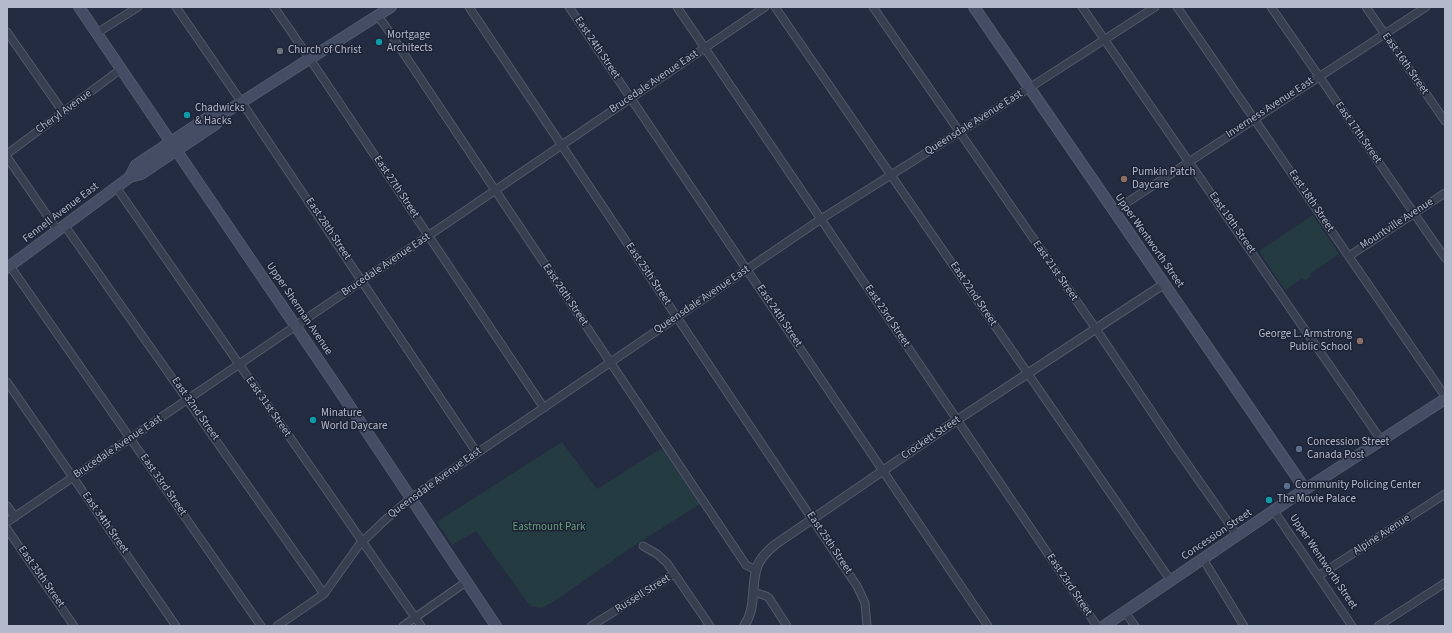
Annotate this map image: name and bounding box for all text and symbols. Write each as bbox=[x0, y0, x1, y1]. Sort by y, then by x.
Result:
street label: East 24th Street bbox=[571, 14, 623, 82]
place label: Mortgage Architects bbox=[387, 29, 433, 55]
street label: East 16th Street bbox=[1379, 31, 1431, 97]
marker: Mortgage Architects bbox=[374, 37, 384, 47]
place label: Church of Christ bbox=[288, 44, 361, 58]
marker: Church of Christ bbox=[275, 46, 285, 56]
street label: Brucedale Avenue East bbox=[607, 47, 701, 117]
street label: Inverness Avenue East bbox=[1224, 75, 1316, 141]
street label: Cheryl Avenue bbox=[33, 87, 95, 137]
street label: Queensdale Avenue East bbox=[923, 88, 1025, 158]
street label: East 17th Street bbox=[1332, 100, 1384, 166]
place label: Chadwicks & Hacks bbox=[195, 102, 245, 128]
marker: Chadwicks & Hacks bbox=[182, 110, 192, 120]
street label: East 27th Street bbox=[370, 153, 422, 221]
place label: Pumkin Patch Daycare bbox=[1132, 166, 1195, 192]
street label: East 18th Street bbox=[1285, 167, 1337, 235]
marker: Pumkin Patch Daycare bbox=[1119, 174, 1129, 184]
street label: Fennell Avenue East bbox=[20, 180, 102, 246]
street label: East 19th Street bbox=[1206, 190, 1258, 256]
street label: Upper Wentworth Street bbox=[1112, 191, 1186, 291]
street label: East 28th Street bbox=[302, 195, 354, 263]
street label: Mountville Avenue bbox=[1358, 195, 1436, 253]
street label: Brucedale Avenue East bbox=[339, 230, 433, 300]
street label: East 21st Street bbox=[1029, 238, 1081, 304]
street label: East 25th Street bbox=[622, 240, 674, 308]
street label: East 22nd Street bbox=[947, 259, 999, 329]
street label: Upper Sherman Avenue bbox=[263, 260, 335, 358]
street label: East 26th Street bbox=[539, 261, 591, 329]
street label: Queensdale Avenue East bbox=[652, 263, 752, 337]
street label: East 24th Street bbox=[753, 282, 805, 350]
street label: East 23rd Street bbox=[861, 282, 913, 350]
place label: George L. Armstrong Public School bbox=[1259, 328, 1352, 354]
marker: George L. Armstrong Public School bbox=[1355, 336, 1365, 346]
street label: East 31st Street bbox=[242, 374, 294, 440]
street label: East 32nd Street bbox=[168, 375, 222, 443]
place label: Minature World Daycare bbox=[321, 407, 388, 433]
street label: Brucedale Avenue East bbox=[71, 412, 165, 482]
street label: Crockett Street bbox=[899, 413, 963, 463]
marker: Minature World Daycare bbox=[308, 415, 318, 425]
place label: Concession Street Canada Post bbox=[1307, 436, 1389, 462]
marker: Concession Street Canada Post bbox=[1294, 444, 1304, 454]
street label: Queensdale Avenue East bbox=[386, 445, 484, 521]
street label: East 33rd Street bbox=[137, 452, 189, 518]
place label: Community Policing Center bbox=[1295, 479, 1421, 493]
marker: Community Policing Center bbox=[1282, 481, 1292, 491]
street label: East 34th Street bbox=[79, 490, 131, 556]
place label: The Movie Palace bbox=[1277, 493, 1356, 507]
marker: The Movie Palace bbox=[1264, 495, 1274, 505]
street label: Concession Street bbox=[1179, 507, 1255, 563]
street label: East 25th Street bbox=[803, 509, 855, 577]
street label: Upper Wentworth Street bbox=[1286, 512, 1360, 612]
street label: Alpine Avenue bbox=[1351, 512, 1413, 558]
park label: Eastmount Park bbox=[512, 521, 586, 535]
street label: East 35th Street bbox=[15, 544, 67, 610]
street label: East 23rd Street bbox=[1043, 551, 1095, 619]
street label: Russell Street bbox=[613, 572, 673, 616]

